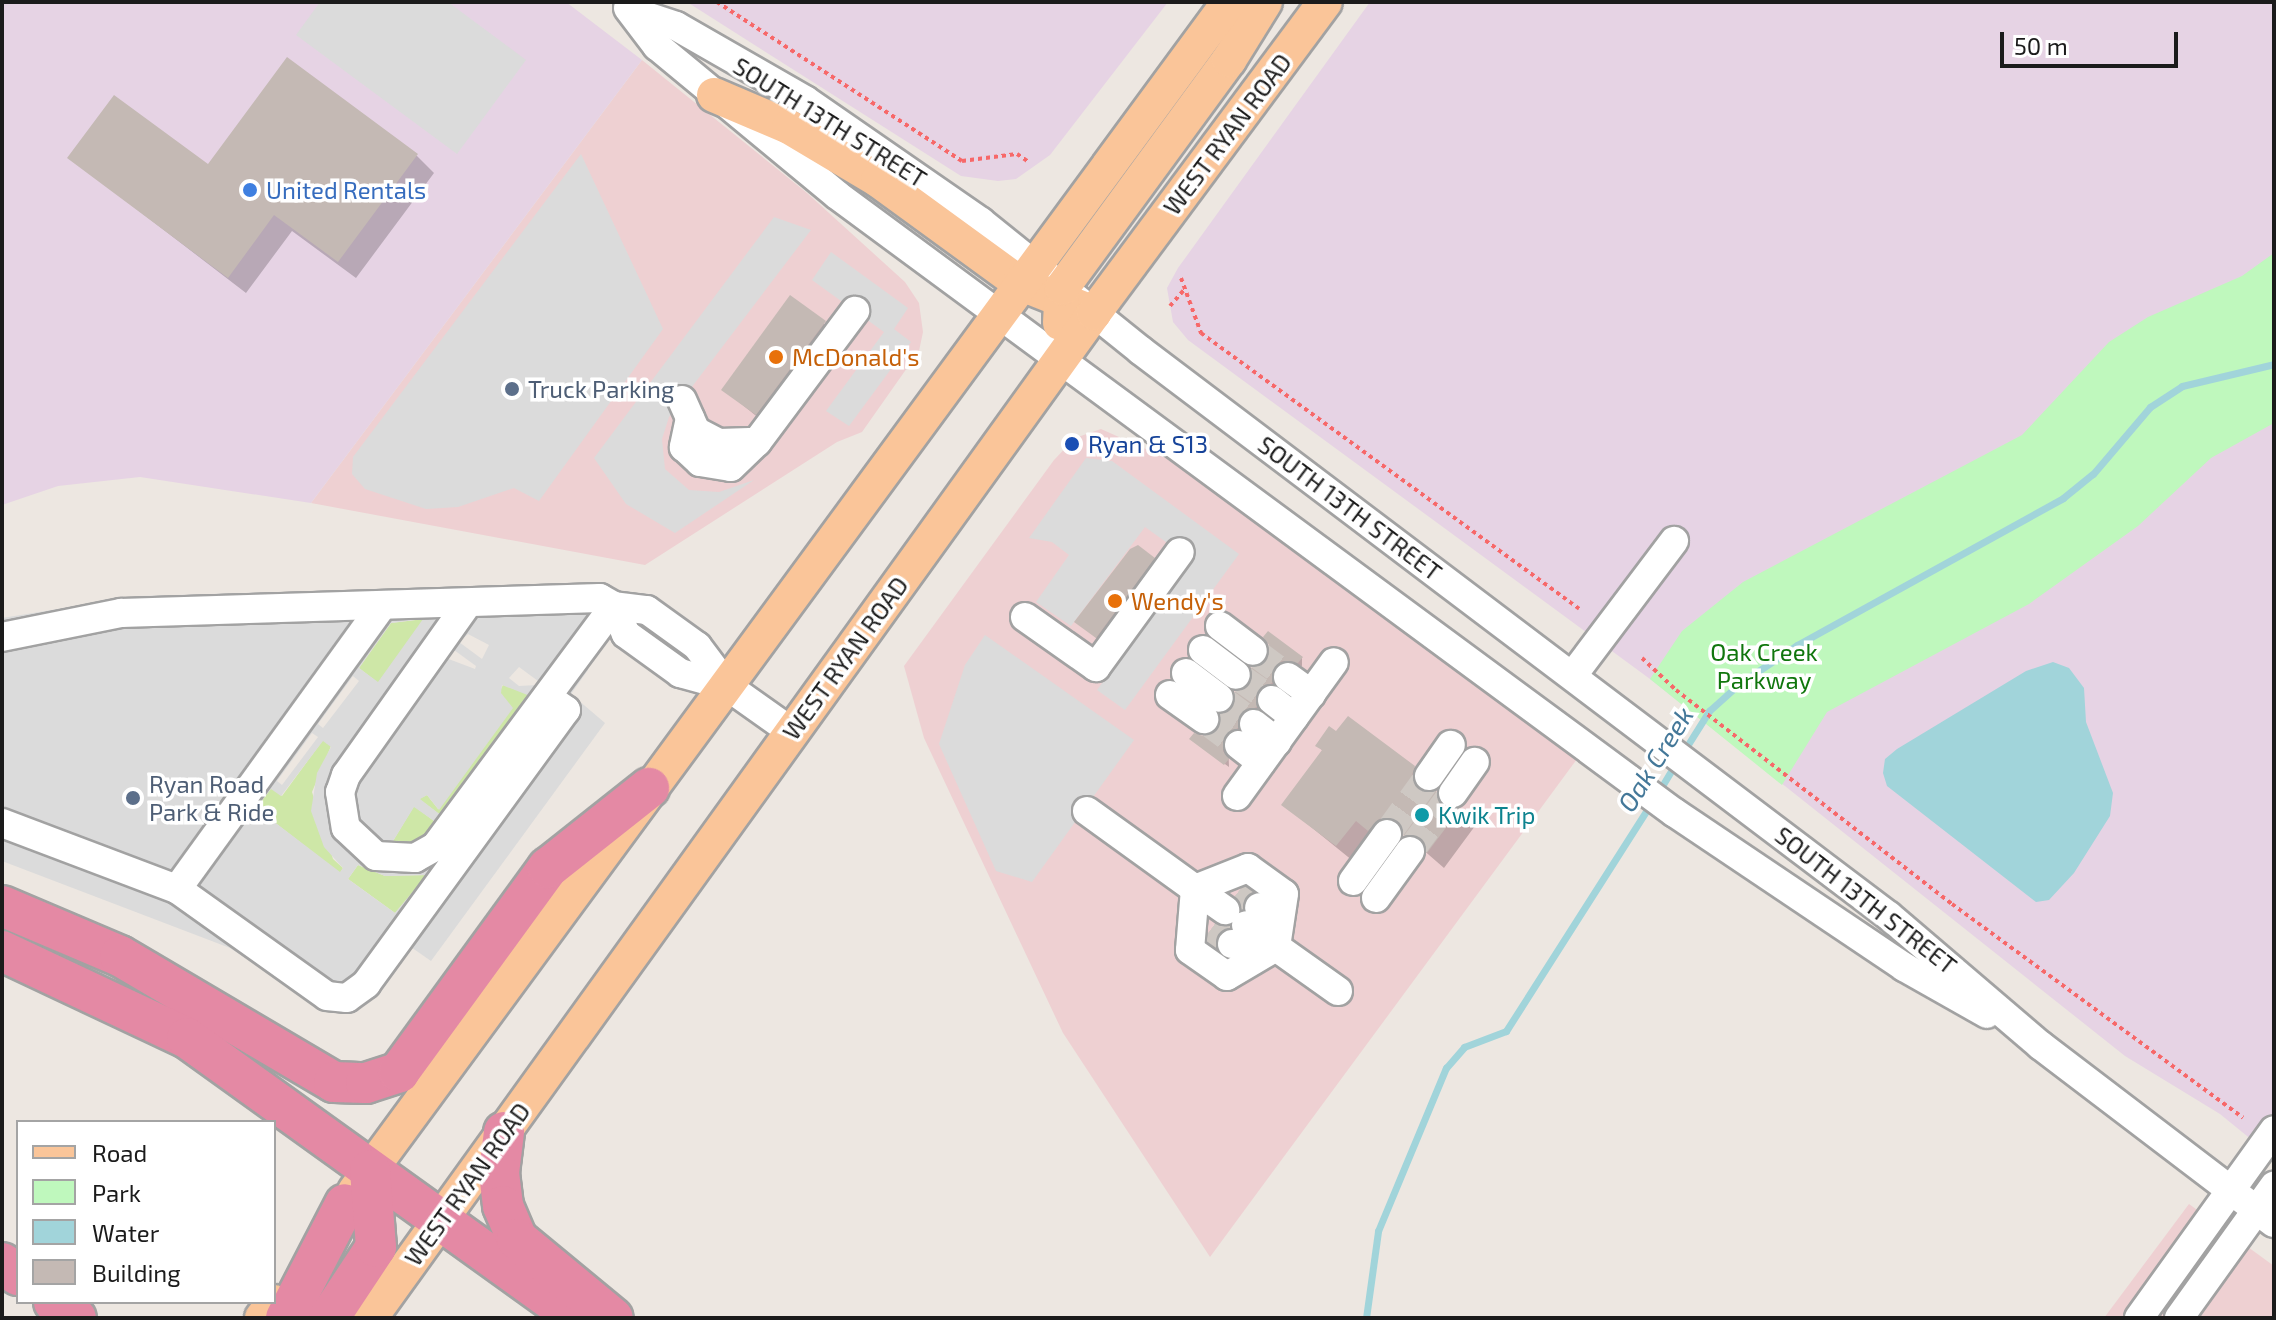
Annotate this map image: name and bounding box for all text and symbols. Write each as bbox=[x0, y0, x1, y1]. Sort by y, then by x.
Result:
scale bar bbox=[2004, 16, 2182, 66]
text: 50 m bbox=[2014, 31, 2068, 60]
street label: WEST RYAN ROAD bbox=[1157, 48, 1297, 220]
street label: SOUTH 13TH STREET bbox=[728, 51, 932, 193]
place label: United Rentals bbox=[266, 176, 426, 204]
marker: United Rentals bbox=[241, 181, 259, 199]
place label: McDonald's bbox=[792, 343, 920, 371]
marker: McDonald's bbox=[767, 348, 785, 366]
place label: Truck Parking bbox=[528, 375, 675, 403]
marker: Truck Parking bbox=[503, 380, 521, 398]
place label: Ryan & S13 bbox=[1088, 430, 1208, 458]
street label: SOUTH 13TH STREET bbox=[1253, 430, 1447, 586]
marker: Ryan & S13 bbox=[1063, 435, 1081, 453]
street label: WEST RYAN ROAD bbox=[776, 571, 914, 745]
place label: Wendy's bbox=[1131, 587, 1224, 615]
marker: Wendy's bbox=[1106, 592, 1124, 610]
park label: Oak Creek Parkway bbox=[1710, 638, 1818, 694]
water label: Oak Creek bbox=[1611, 701, 1699, 817]
place label: Ryan Road Park & Ride bbox=[149, 770, 275, 826]
marker: Ryan Road Park & Ride bbox=[124, 789, 142, 807]
place label: Kwik Trip bbox=[1438, 801, 1536, 829]
marker: Kwik Trip bbox=[1413, 806, 1431, 824]
street label: SOUTH 13TH STREET bbox=[1770, 820, 1962, 980]
street label: WEST RYAN ROAD bbox=[398, 1097, 536, 1271]
legend bbox=[16, 1120, 276, 1304]
text: Road bbox=[92, 1138, 147, 1167]
text: Park bbox=[92, 1178, 141, 1207]
text: Water bbox=[92, 1218, 159, 1247]
text: Building bbox=[92, 1258, 181, 1287]

